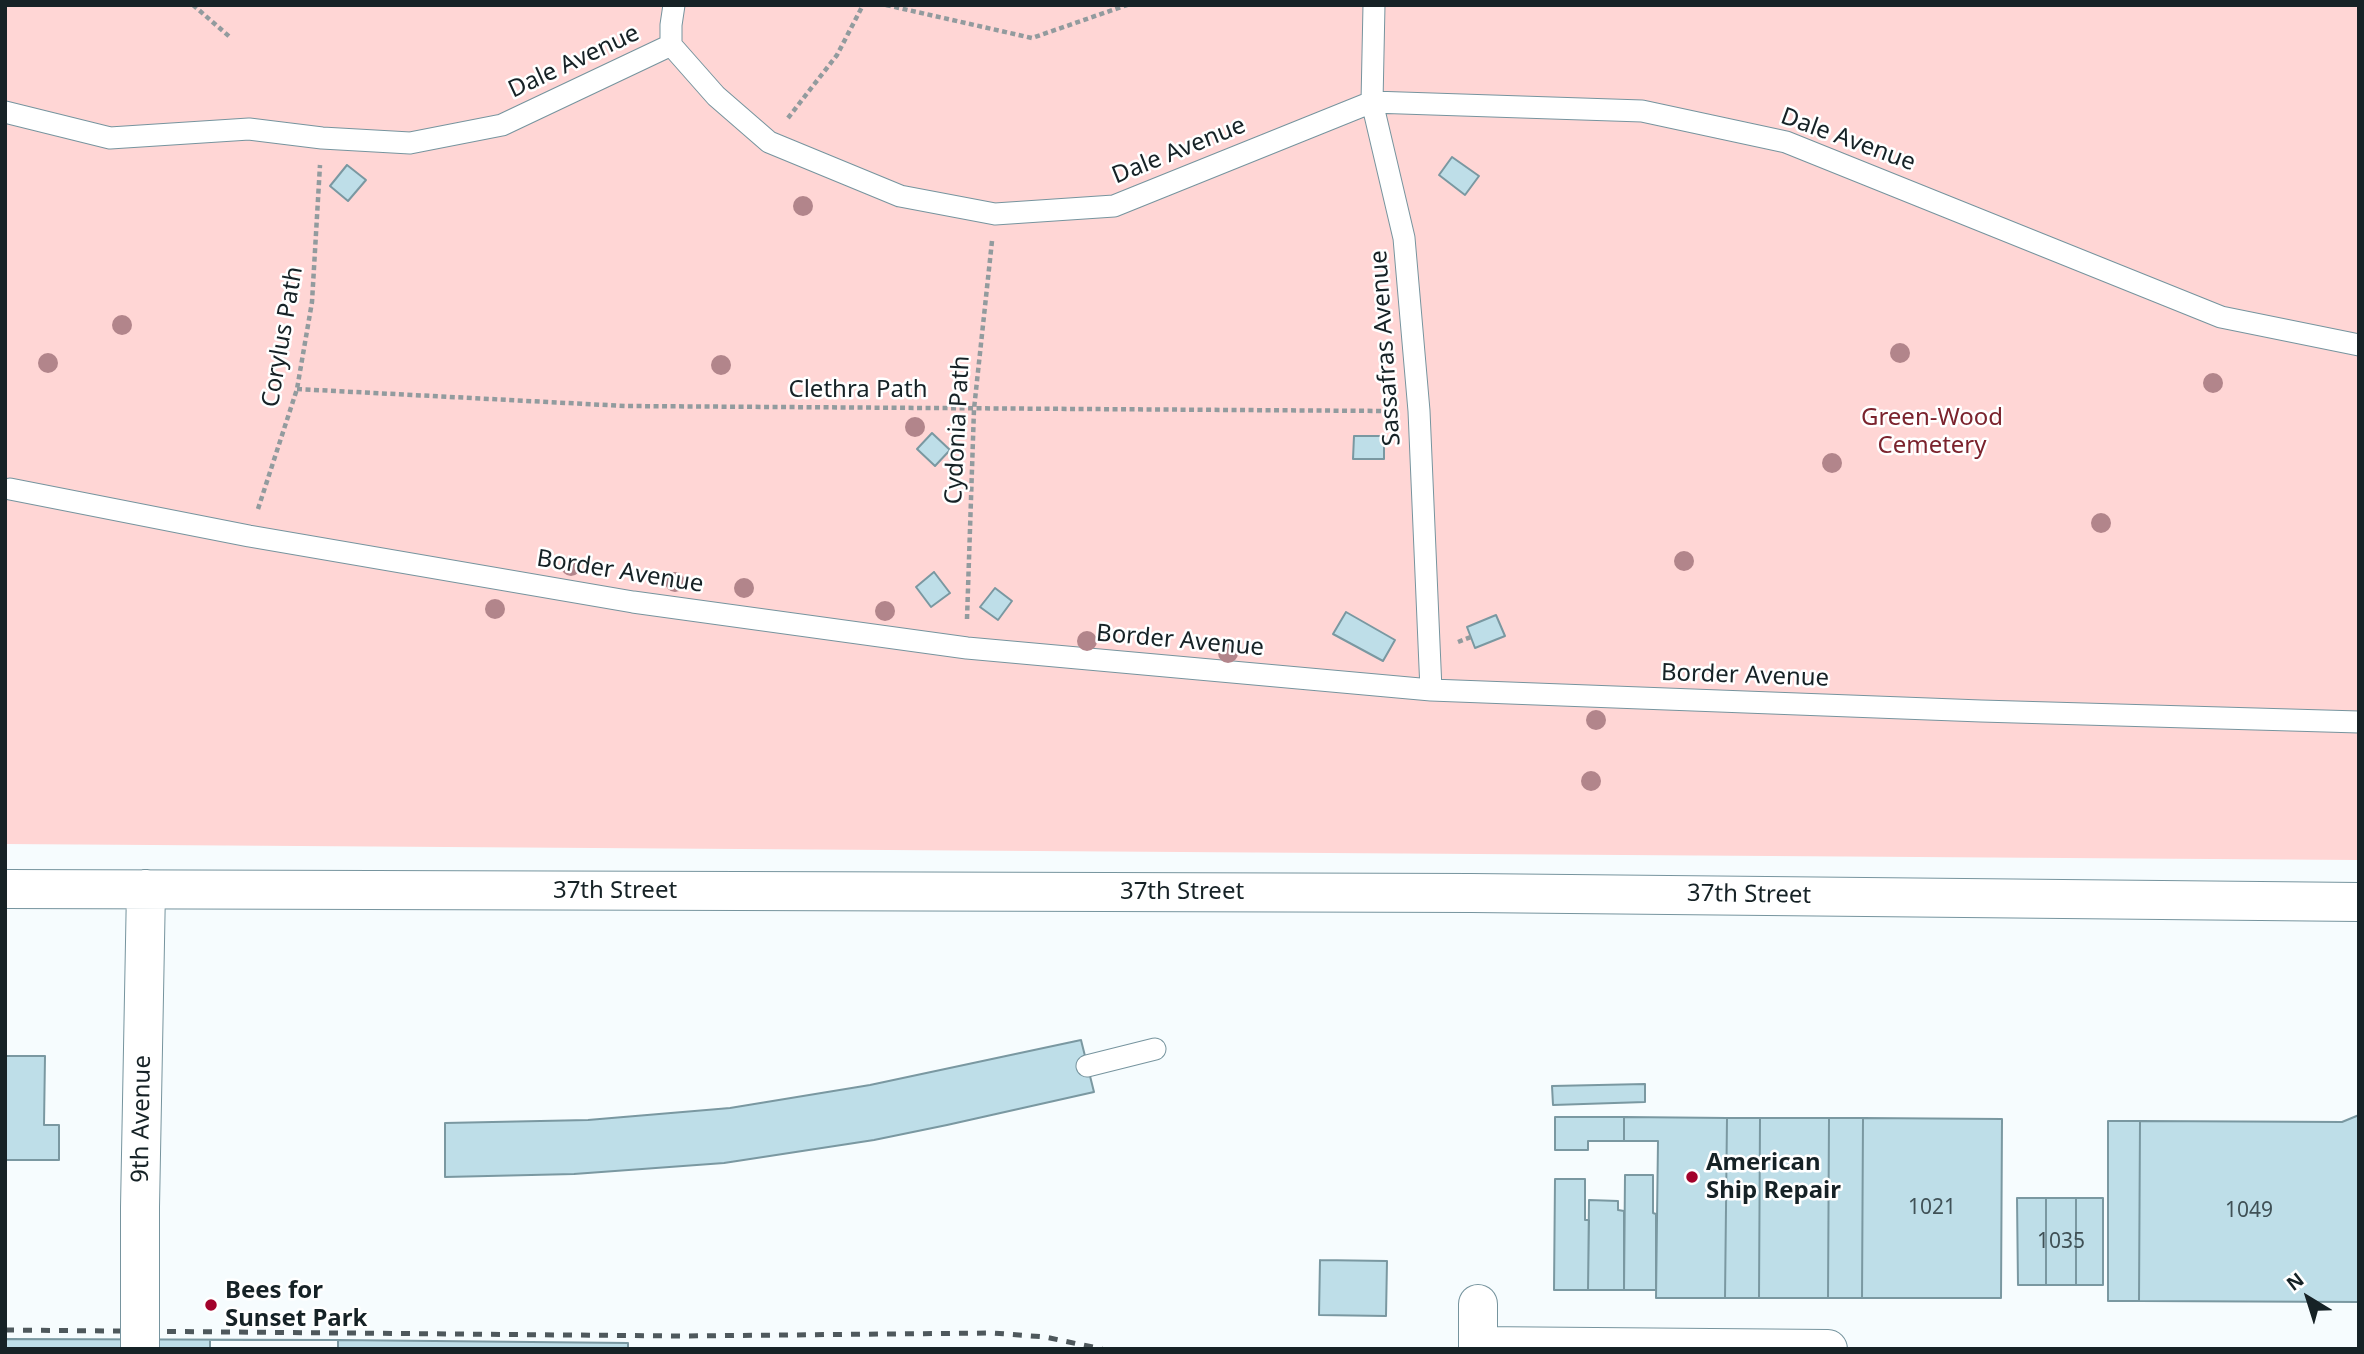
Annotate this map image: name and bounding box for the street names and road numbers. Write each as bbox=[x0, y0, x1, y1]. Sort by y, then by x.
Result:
street label: Dale Avenue bbox=[504, 19, 644, 105]
street label: Dale Avenue bbox=[1777, 102, 1919, 178]
street label: Dale Avenue bbox=[1108, 111, 1250, 191]
street label: Sassafras Avenue bbox=[1365, 249, 1407, 447]
street label: Corylus Path bbox=[256, 265, 310, 409]
street label: Cydonia Path bbox=[940, 355, 976, 505]
street label: Clethra Path bbox=[788, 376, 928, 404]
street label: Border Avenue bbox=[535, 545, 705, 599]
street label: Border Avenue bbox=[1095, 619, 1265, 663]
street label: Border Avenue bbox=[1660, 659, 1830, 693]
street label: 37th Street bbox=[553, 877, 677, 905]
street label: 37th Street bbox=[1120, 878, 1244, 906]
street label: 37th Street bbox=[1687, 880, 1811, 910]
street label: 9th Avenue bbox=[126, 1055, 158, 1183]

